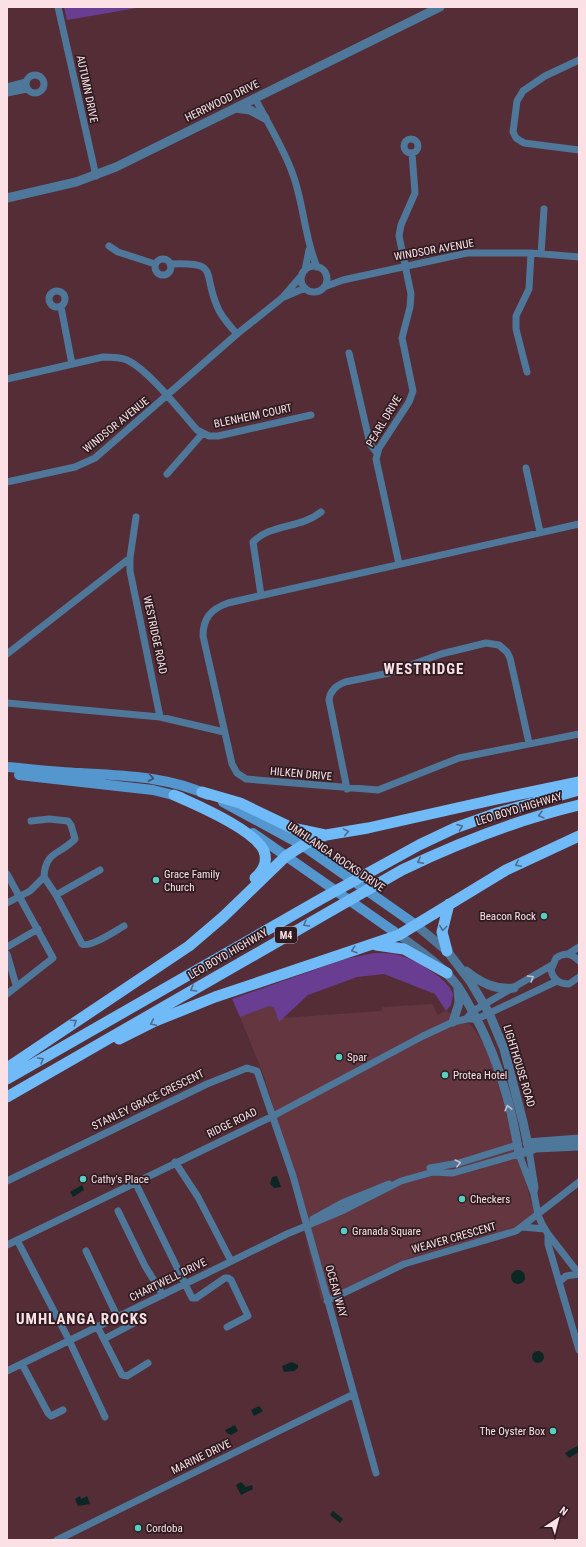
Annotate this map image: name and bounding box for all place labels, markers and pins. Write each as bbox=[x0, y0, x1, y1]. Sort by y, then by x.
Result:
place label: Grace Family Church bbox=[164, 868, 220, 894]
marker: Grace Family Church bbox=[151, 875, 161, 885]
place label: Beacon Rock bbox=[480, 910, 536, 923]
marker: Beacon Rock bbox=[539, 911, 549, 921]
place label: Spar bbox=[347, 1051, 367, 1064]
marker: Spar bbox=[334, 1052, 344, 1062]
place label: Protea Hotel bbox=[453, 1069, 507, 1082]
marker: Protea Hotel bbox=[440, 1070, 450, 1080]
place label: Cathy's Place bbox=[91, 1173, 149, 1186]
marker: Cathy's Place bbox=[78, 1174, 88, 1184]
place label: Checkers bbox=[470, 1193, 510, 1206]
marker: Checkers bbox=[457, 1194, 467, 1204]
place label: Granada Square bbox=[352, 1225, 421, 1238]
marker: Granada Square bbox=[339, 1226, 349, 1236]
place label: The Oyster Box bbox=[480, 1425, 545, 1438]
marker: The Oyster Box bbox=[548, 1426, 558, 1436]
place label: Cordoba bbox=[146, 1522, 183, 1535]
marker: Cordoba bbox=[133, 1523, 143, 1533]

